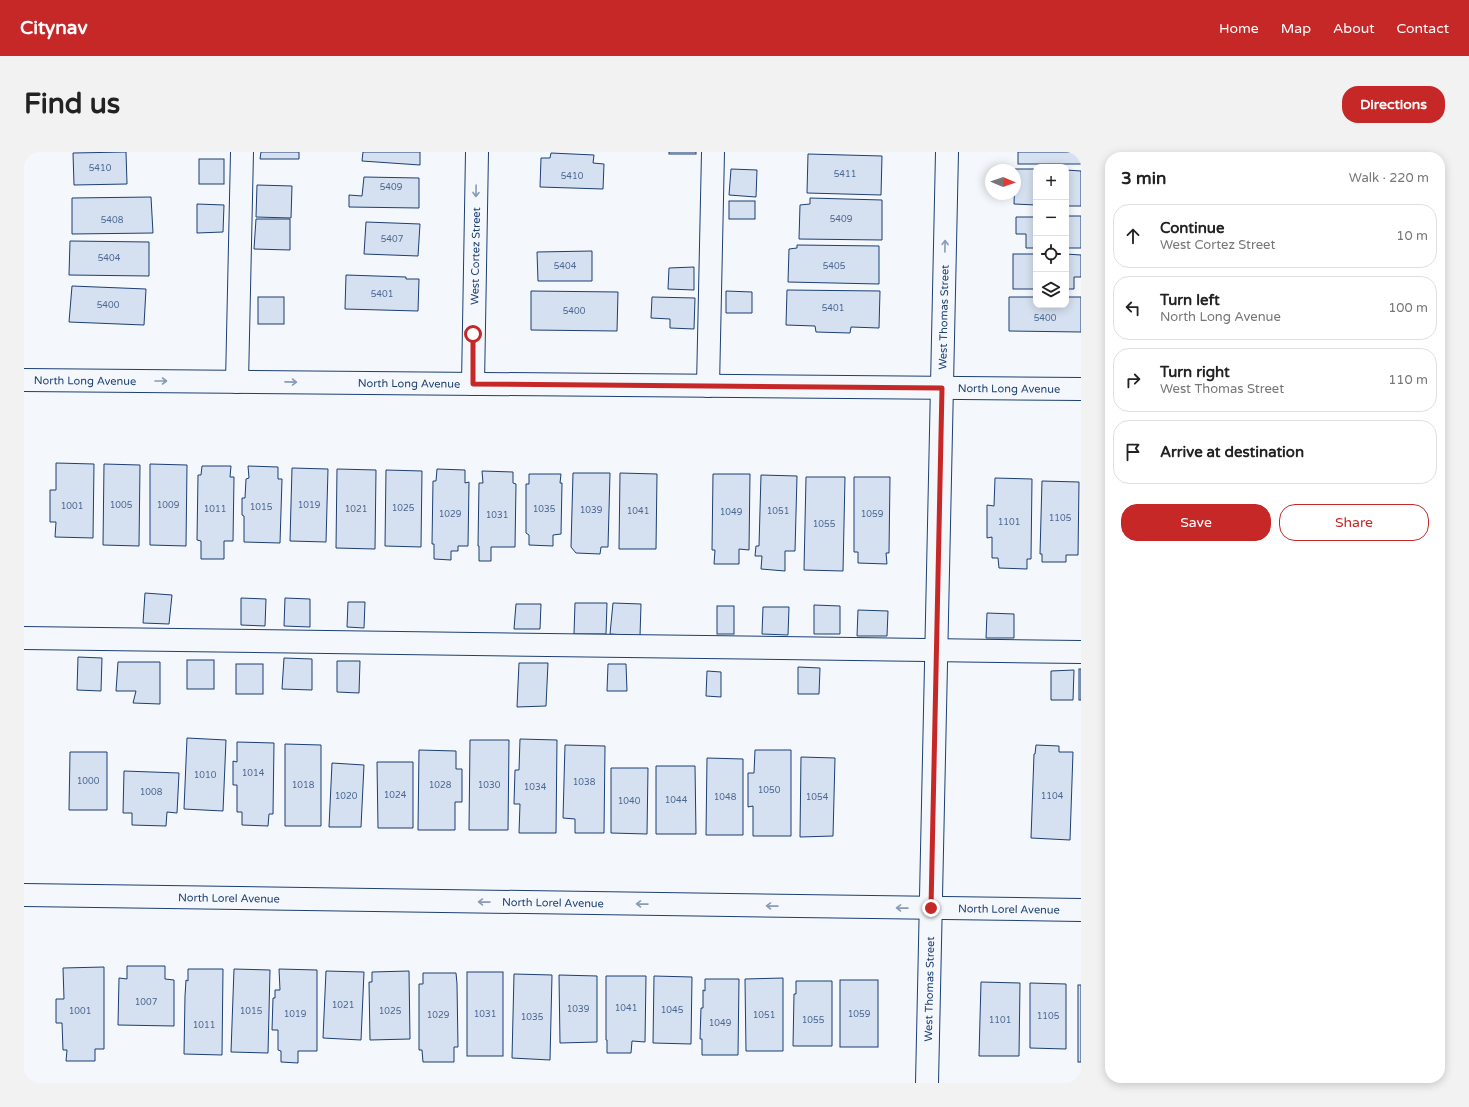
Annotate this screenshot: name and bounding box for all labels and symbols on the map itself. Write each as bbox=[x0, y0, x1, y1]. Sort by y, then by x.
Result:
house number: 5410 bbox=[89, 163, 112, 174]
north arrow bbox=[985, 164, 1021, 200]
house number: 5411 bbox=[834, 169, 856, 180]
house number: 5410 bbox=[561, 171, 584, 182]
house number: 5409 bbox=[380, 182, 403, 193]
one-way arrow bbox=[473, 184, 480, 197]
street label: West Cortez Street bbox=[468, 207, 483, 305]
house number: 5409 bbox=[830, 214, 853, 225]
house number: 5408 bbox=[101, 215, 124, 226]
house number: 5407 bbox=[381, 234, 404, 245]
one-way arrow bbox=[941, 240, 949, 253]
house number: 5404 bbox=[98, 253, 121, 264]
house number: 5404 bbox=[554, 261, 577, 272]
house number: 5405 bbox=[823, 261, 846, 272]
street label: West Thomas Street bbox=[936, 264, 952, 370]
house number: 5401 bbox=[371, 289, 393, 300]
house number: 5400 bbox=[97, 300, 120, 311]
house number: 5401 bbox=[822, 303, 844, 314]
house number: 5400 bbox=[563, 306, 586, 317]
house number: 5400 bbox=[1034, 313, 1057, 324]
route start bbox=[464, 325, 482, 343]
street label: North Long Avenue bbox=[34, 374, 136, 388]
one-way arrow bbox=[154, 377, 167, 385]
street label: North Long Avenue bbox=[358, 377, 460, 391]
one-way arrow bbox=[284, 379, 297, 386]
street label: North Long Avenue bbox=[958, 382, 1060, 396]
house number: 1005 bbox=[110, 500, 133, 511]
house number: 1009 bbox=[157, 500, 180, 511]
house number: 1019 bbox=[298, 500, 321, 511]
house number: 1001 bbox=[61, 501, 83, 512]
house number: 1015 bbox=[250, 502, 273, 513]
house number: 1025 bbox=[392, 503, 415, 514]
house number: 1011 bbox=[204, 504, 226, 515]
house number: 1021 bbox=[345, 504, 367, 515]
house number: 1035 bbox=[533, 504, 556, 515]
house number: 1039 bbox=[580, 505, 603, 516]
house number: 1041 bbox=[627, 506, 649, 517]
house number: 1051 bbox=[767, 506, 789, 517]
house number: 1049 bbox=[720, 507, 743, 518]
house number: 1029 bbox=[439, 509, 462, 520]
house number: 1059 bbox=[861, 509, 884, 520]
house number: 1031 bbox=[486, 510, 508, 521]
house number: 1105 bbox=[1049, 513, 1072, 524]
house number: 1101 bbox=[998, 517, 1020, 528]
house number: 1055 bbox=[813, 519, 836, 530]
house number: 1014 bbox=[242, 768, 265, 779]
house number: 1010 bbox=[194, 770, 217, 781]
house number: 1000 bbox=[77, 776, 100, 787]
house number: 1038 bbox=[573, 777, 596, 788]
house number: 1018 bbox=[292, 780, 315, 791]
house number: 1028 bbox=[429, 780, 452, 791]
house number: 1030 bbox=[478, 780, 501, 791]
house number: 1034 bbox=[524, 782, 547, 793]
house number: 1050 bbox=[758, 785, 781, 796]
house number: 1008 bbox=[140, 787, 163, 798]
house number: 1024 bbox=[384, 790, 407, 801]
house number: 1020 bbox=[335, 791, 358, 802]
house number: 1104 bbox=[1041, 791, 1064, 802]
house number: 1048 bbox=[714, 792, 737, 803]
house number: 1054 bbox=[806, 792, 829, 803]
house number: 1044 bbox=[665, 795, 688, 806]
house number: 1040 bbox=[618, 796, 641, 807]
street label: North Lorel Avenue bbox=[178, 891, 280, 906]
street label: North Lorel Avenue bbox=[502, 896, 604, 910]
one-way arrow bbox=[478, 898, 491, 906]
route end bbox=[922, 899, 940, 917]
one-way arrow bbox=[636, 900, 649, 908]
one-way arrow bbox=[766, 902, 779, 910]
street label: North Lorel Avenue bbox=[958, 902, 1060, 917]
one-way arrow bbox=[896, 904, 909, 912]
street label: West Thomas Street bbox=[922, 936, 937, 1042]
house number: 1007 bbox=[135, 997, 158, 1008]
house number: 1021 bbox=[332, 1000, 354, 1011]
house number: 1041 bbox=[615, 1003, 637, 1014]
house number: 1039 bbox=[567, 1004, 590, 1015]
house number: 1045 bbox=[661, 1005, 684, 1016]
house number: 1001 bbox=[69, 1006, 91, 1017]
house number: 1015 bbox=[240, 1006, 263, 1017]
house number: 1025 bbox=[379, 1006, 402, 1017]
house number: 1019 bbox=[284, 1009, 307, 1020]
house number: 1031 bbox=[474, 1009, 496, 1020]
house number: 1059 bbox=[848, 1009, 871, 1020]
house number: 1029 bbox=[427, 1010, 450, 1021]
house number: 1051 bbox=[753, 1010, 775, 1021]
house number: 1105 bbox=[1037, 1011, 1060, 1022]
house number: 1035 bbox=[521, 1012, 544, 1023]
house number: 1055 bbox=[802, 1015, 825, 1026]
house number: 1101 bbox=[989, 1015, 1011, 1026]
house number: 1049 bbox=[709, 1018, 732, 1029]
house number: 1011 bbox=[193, 1020, 215, 1031]

